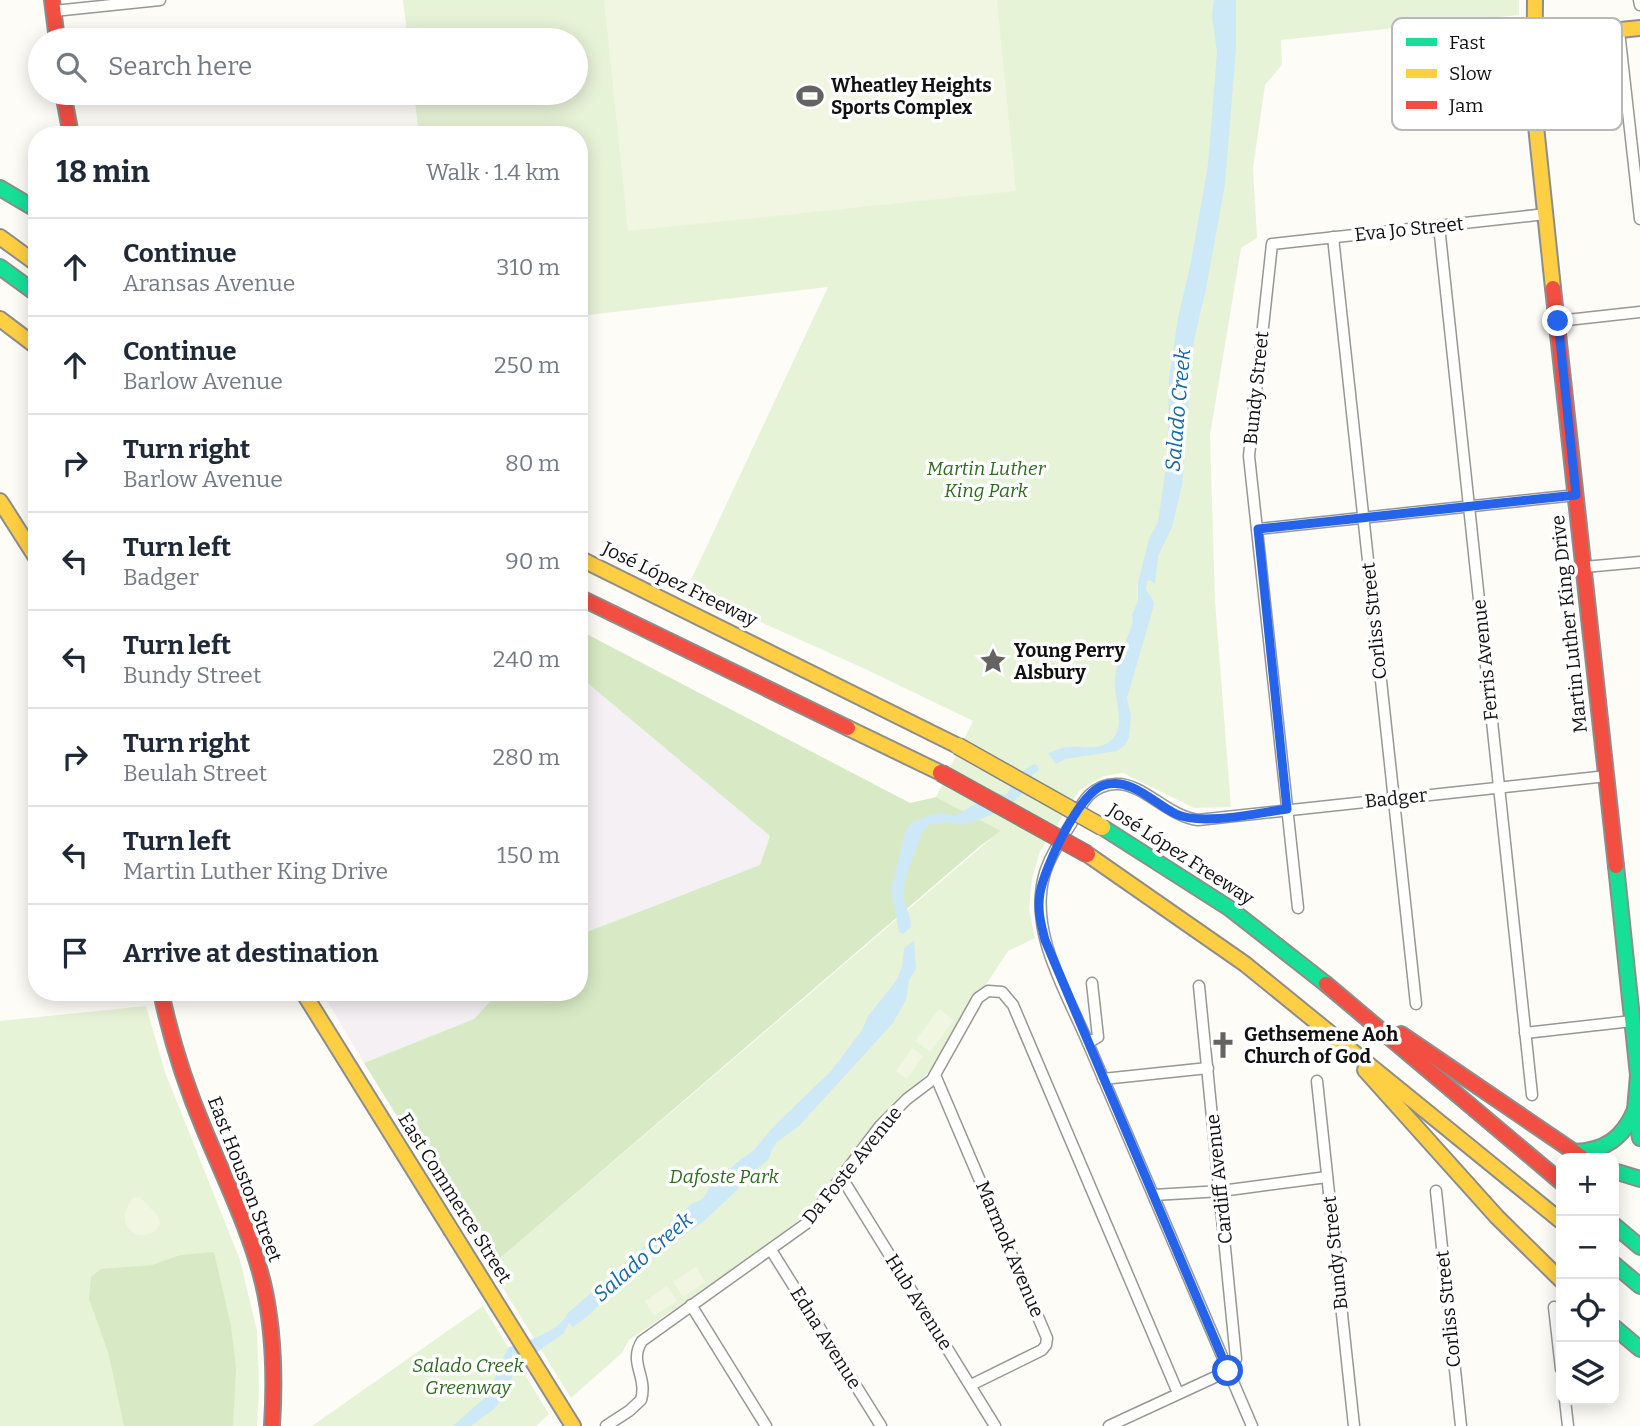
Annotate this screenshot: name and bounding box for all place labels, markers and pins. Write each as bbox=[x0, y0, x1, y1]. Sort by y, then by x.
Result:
place label: Wheatley Heights Sports Complex bbox=[831, 74, 992, 119]
sports icon: Wheatley Heights Sports Complex bbox=[795, 81, 825, 111]
place label: Young Perry Alsbury bbox=[1014, 639, 1126, 684]
place icon: Young Perry Alsbury bbox=[978, 646, 1008, 676]
place label: Gethsemene Aoh Church of God bbox=[1244, 1023, 1398, 1068]
church icon: Gethsemene Aoh Church of God bbox=[1208, 1030, 1238, 1060]

